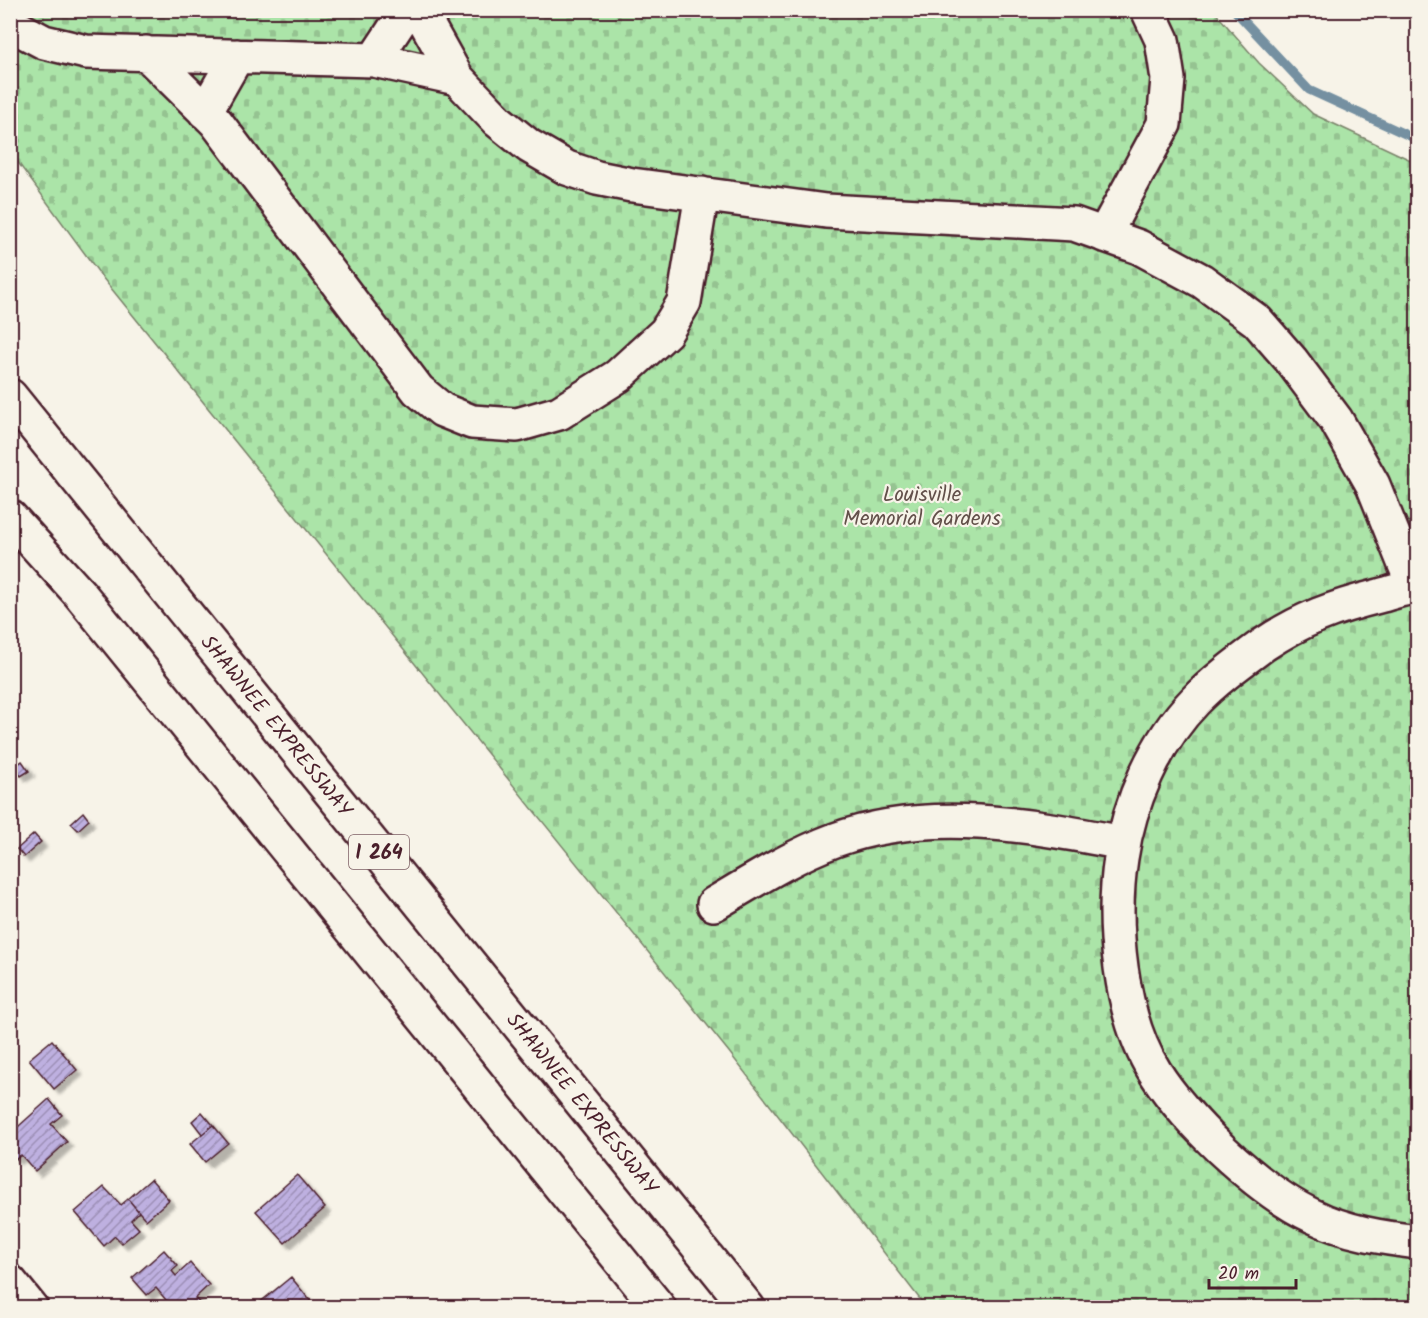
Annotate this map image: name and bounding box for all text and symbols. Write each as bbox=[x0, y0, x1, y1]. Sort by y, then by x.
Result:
park label: Louisville Memorial Gardens bbox=[843, 479, 1001, 536]
street label: SHAWNEE EXPRESSWAY bbox=[191, 628, 360, 826]
road number: I 264 bbox=[349, 835, 409, 869]
street label: SHAWNEE EXPRESSWAY bbox=[497, 1006, 666, 1204]
scale bar bbox=[1209, 1252, 1296, 1290]
text: 20 m bbox=[1218, 1260, 1259, 1289]

